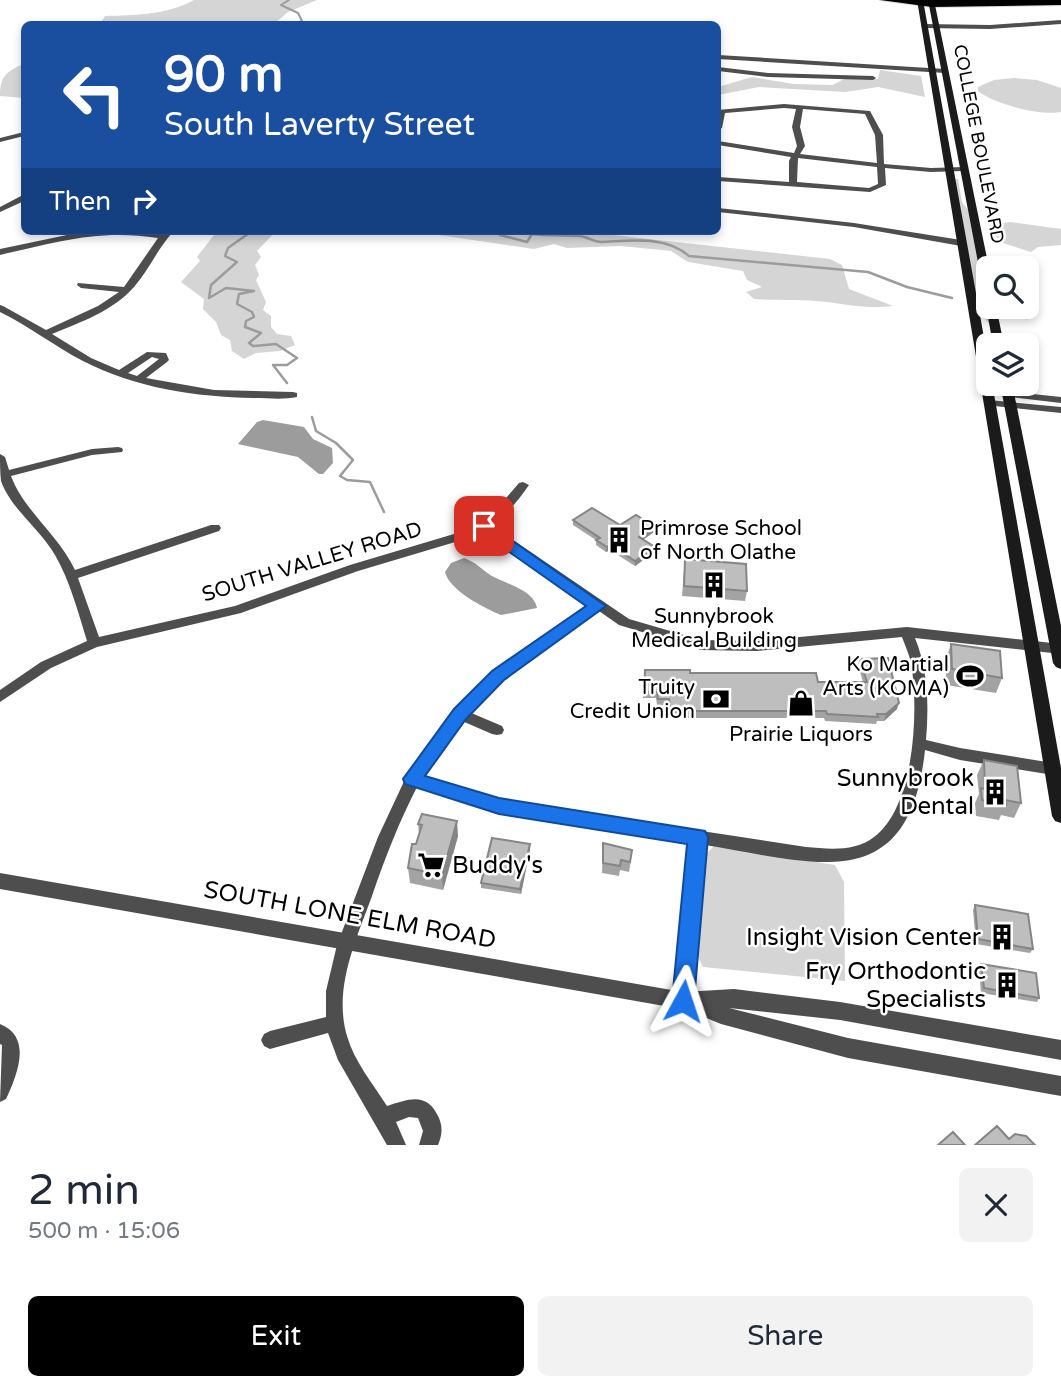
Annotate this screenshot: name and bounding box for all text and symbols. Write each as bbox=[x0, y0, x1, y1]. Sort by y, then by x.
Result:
street label: COLLEGE BOULEVARD bbox=[949, 42, 1009, 246]
text: 90 m bbox=[164, 46, 283, 105]
icon: left bbox=[49, 49, 140, 140]
text: South Laverty Street bbox=[164, 106, 475, 144]
icon: right bbox=[125, 182, 163, 220]
text: Then bbox=[49, 186, 111, 217]
map controls bbox=[976, 256, 1039, 396]
button: search bbox=[976, 256, 1039, 319]
button: layers bbox=[976, 333, 1039, 396]
pin bbox=[454, 496, 514, 556]
icon: arrive bbox=[465, 507, 503, 545]
place label: Primrose School of North Olathe bbox=[640, 516, 802, 565]
street label: SOUTH VALLEY ROAD bbox=[199, 517, 425, 607]
building icon: Primrose School of North Olathe bbox=[604, 525, 634, 555]
building icon: Sunnybrook Medical Building bbox=[699, 570, 729, 600]
place label: Sunnybrook Medical Building bbox=[631, 604, 797, 653]
place label: Ko Martial Arts (KOMA) bbox=[822, 652, 949, 701]
sports icon: Ko Martial Arts (KOMA) bbox=[955, 661, 985, 691]
place label: Truity Credit Union bbox=[570, 675, 695, 724]
bank icon: Truity Credit Union bbox=[701, 684, 731, 714]
shop icon: Prairie Liquors bbox=[786, 688, 816, 718]
place label: Prairie Liquors bbox=[729, 722, 873, 747]
place label: Sunnybrook Dental bbox=[837, 764, 974, 821]
building icon: Sunnybrook Dental bbox=[980, 777, 1010, 807]
supermarket icon: Buddy's bbox=[416, 850, 446, 880]
place label: Buddy's bbox=[452, 851, 543, 880]
street label: SOUTH LONE ELM ROAD bbox=[202, 875, 498, 955]
building icon: Insight Vision Center bbox=[987, 922, 1017, 952]
place label: Insight Vision Center bbox=[746, 923, 982, 952]
place label: Fry Orthodontic Specialists bbox=[805, 957, 986, 1014]
position arrow bbox=[646, 964, 720, 1038]
building icon: Fry Orthodontic Specialists bbox=[992, 970, 1022, 1000]
text: 2 min bbox=[28, 1165, 140, 1216]
button: close bbox=[959, 1168, 1033, 1242]
text: 500 m · 15:06 bbox=[28, 1217, 180, 1245]
button: Exit bbox=[28, 1296, 524, 1376]
button: Share bbox=[538, 1296, 1033, 1376]

